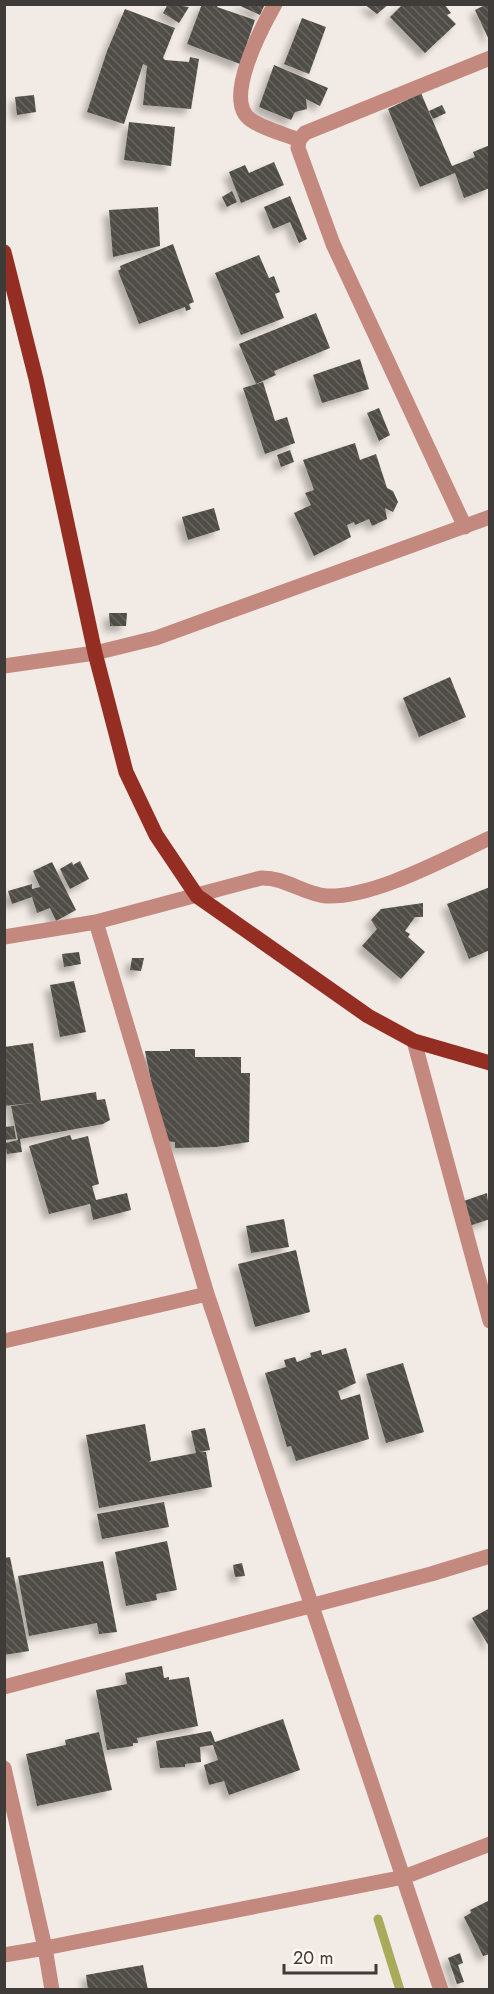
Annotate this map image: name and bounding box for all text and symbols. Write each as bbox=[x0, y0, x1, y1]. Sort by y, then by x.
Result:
scale bar bbox=[284, 1937, 376, 1975]
text: 20 m bbox=[293, 1945, 333, 1971]

